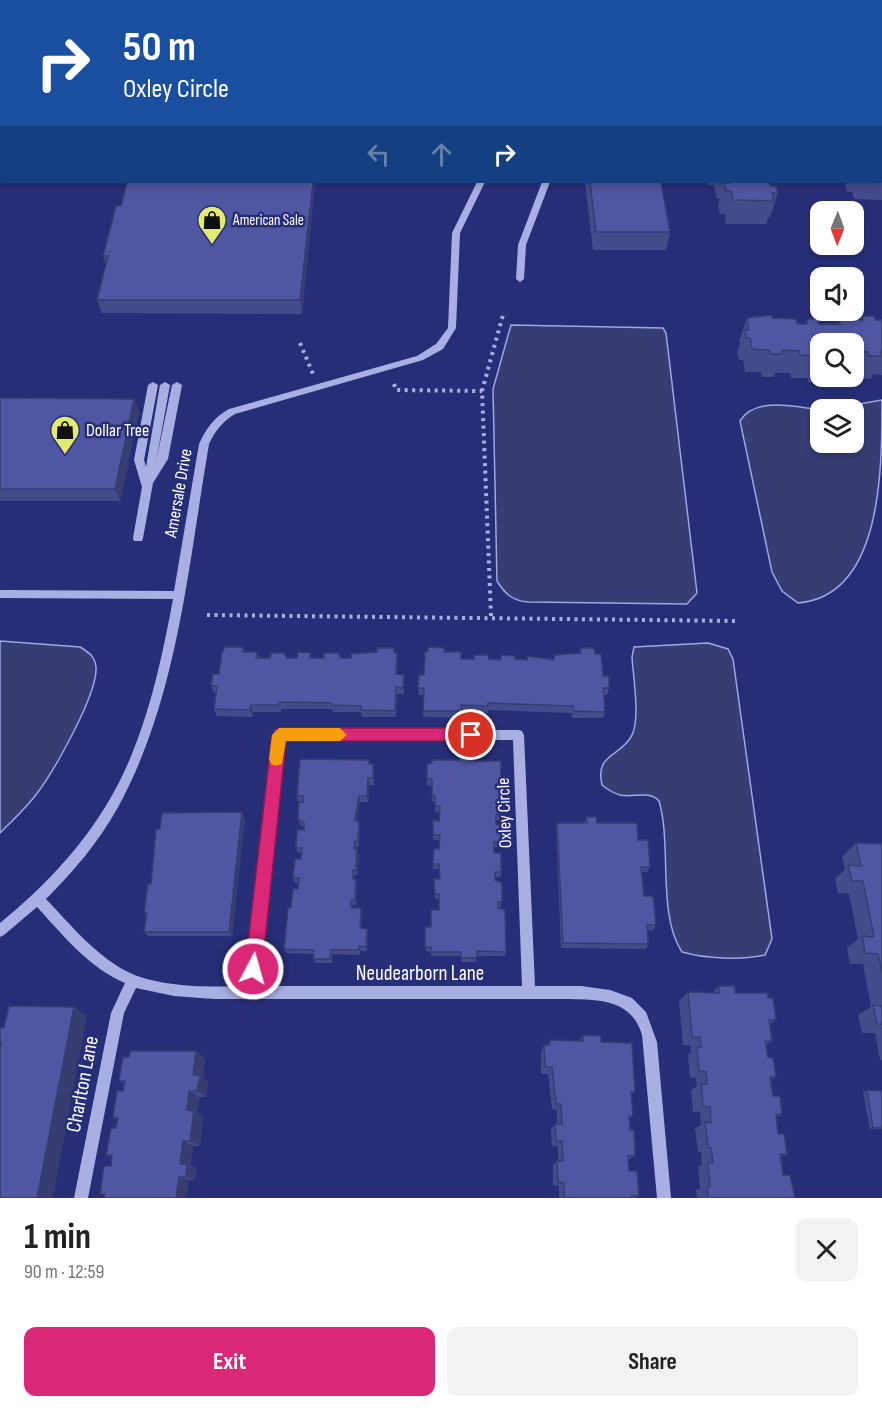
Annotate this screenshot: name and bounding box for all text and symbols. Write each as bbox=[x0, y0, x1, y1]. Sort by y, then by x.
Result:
text: 50 m bbox=[123, 22, 196, 73]
icon: right bbox=[24, 24, 102, 102]
text: Oxley Circle bbox=[123, 73, 229, 105]
icon: left bbox=[362, 138, 395, 171]
icon: ahead bbox=[425, 138, 458, 171]
icon: right bbox=[488, 138, 521, 171]
north arrow bbox=[810, 201, 864, 255]
map controls bbox=[810, 201, 864, 453]
shop icon: American Sale bbox=[196, 204, 228, 246]
place label: American Sale bbox=[232, 211, 304, 230]
button: sound bbox=[810, 267, 864, 321]
button: search bbox=[810, 333, 864, 387]
button: layers bbox=[810, 399, 864, 453]
shop icon: Dollar Tree bbox=[49, 414, 81, 456]
place label: Dollar Tree bbox=[86, 420, 149, 441]
street label: Amersale Drive bbox=[160, 447, 197, 540]
pin bbox=[445, 709, 496, 760]
icon: arrive bbox=[454, 718, 487, 751]
street label: Oxley Circle bbox=[493, 777, 516, 849]
position arrow bbox=[221, 937, 285, 1001]
street label: Neudearborn Lane bbox=[356, 961, 484, 986]
street label: Charlton Lane bbox=[61, 1034, 104, 1134]
text: 1 min bbox=[24, 1216, 91, 1259]
button: close bbox=[795, 1218, 858, 1281]
text: 90 m · 12:59 bbox=[24, 1260, 104, 1284]
button: Exit bbox=[24, 1327, 435, 1396]
button: Share bbox=[447, 1327, 858, 1396]

